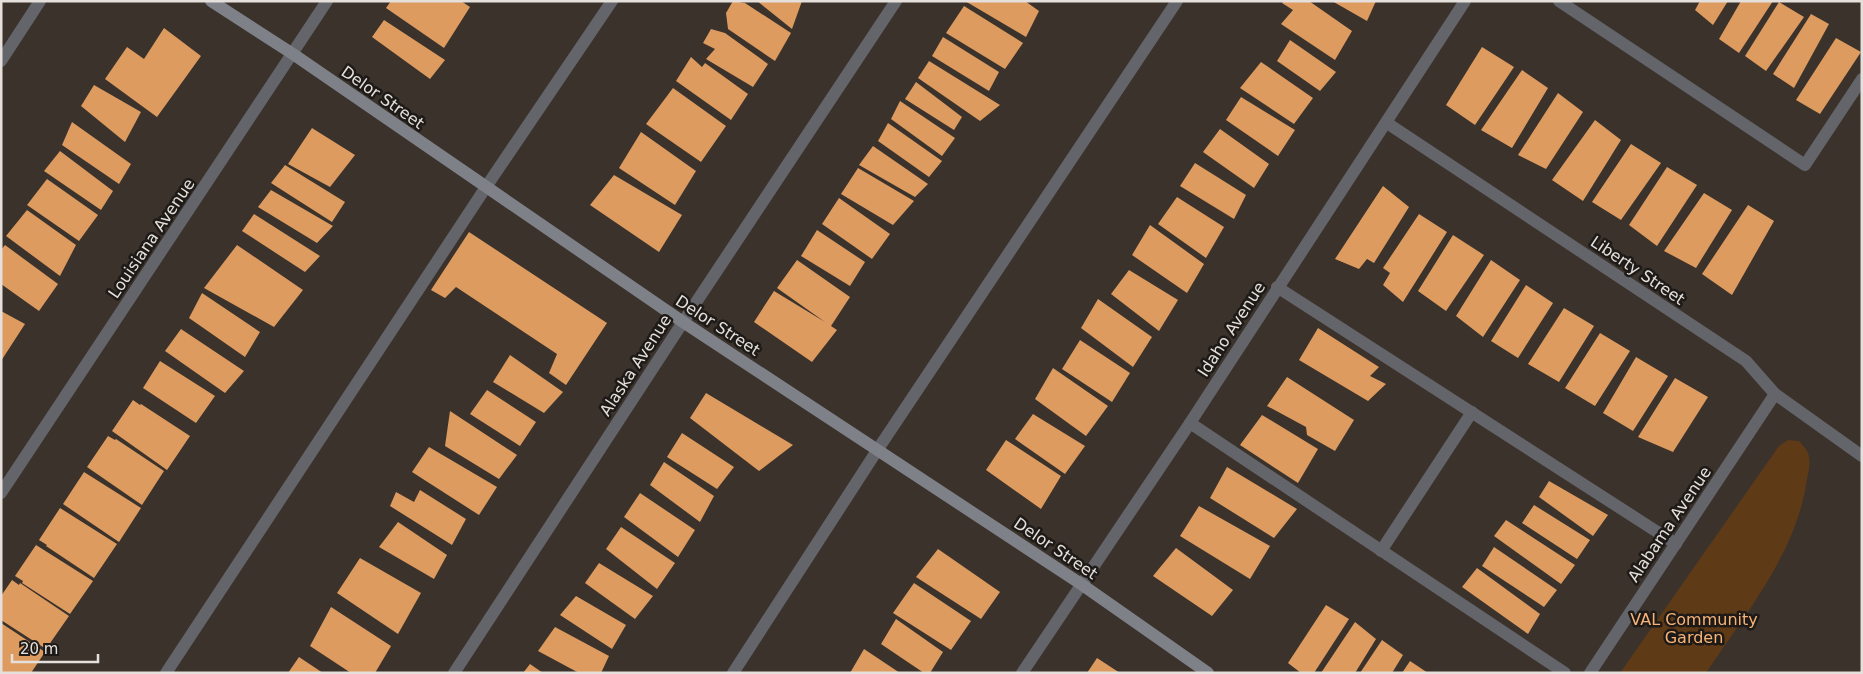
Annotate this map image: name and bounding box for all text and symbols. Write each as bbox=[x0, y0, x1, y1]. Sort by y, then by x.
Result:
street label: Delor Street bbox=[338, 62, 428, 133]
street label: Louisiana Avenue bbox=[104, 175, 198, 302]
street label: Liberty Street bbox=[1587, 232, 1688, 309]
street label: Idaho Avenue bbox=[1194, 278, 1269, 380]
street label: Delor Street bbox=[672, 291, 763, 360]
street label: Alaska Avenue bbox=[596, 311, 675, 419]
street label: Alabama Avenue bbox=[1624, 463, 1715, 586]
street label: Delor Street bbox=[1010, 514, 1101, 583]
park label: VAL Community Garden bbox=[1630, 610, 1758, 647]
scale bar bbox=[12, 632, 99, 664]
text: 20 m bbox=[20, 640, 58, 658]

